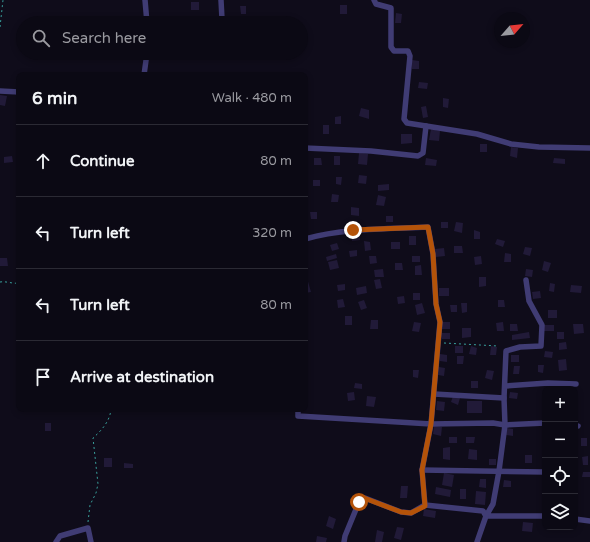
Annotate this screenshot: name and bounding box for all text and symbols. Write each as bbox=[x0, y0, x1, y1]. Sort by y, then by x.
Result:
north arrow bbox=[494, 12, 530, 48]
search box bbox=[16, 16, 308, 60]
icon: search bbox=[30, 27, 52, 49]
text: Search here bbox=[62, 29, 146, 47]
text: 6 min bbox=[32, 88, 77, 109]
text: Walk · 480 m bbox=[212, 90, 292, 106]
icon: ahead bbox=[32, 150, 54, 172]
text: Continue bbox=[70, 152, 134, 170]
text: 80 m bbox=[260, 153, 292, 169]
route end bbox=[344, 221, 362, 239]
icon: left bbox=[32, 222, 54, 244]
text: Turn left bbox=[70, 224, 130, 242]
text: 320 m bbox=[252, 225, 292, 241]
icon: left bbox=[32, 294, 54, 316]
text: Turn left bbox=[70, 296, 130, 314]
text: 80 m bbox=[260, 297, 292, 313]
icon: arrive bbox=[32, 366, 54, 388]
text: Arrive at destination bbox=[70, 368, 214, 386]
map controls bbox=[542, 386, 578, 530]
button: + bbox=[542, 386, 578, 422]
button: − bbox=[542, 422, 578, 458]
button: locate bbox=[542, 458, 578, 494]
route start bbox=[350, 493, 368, 511]
button: layers bbox=[542, 494, 578, 530]

